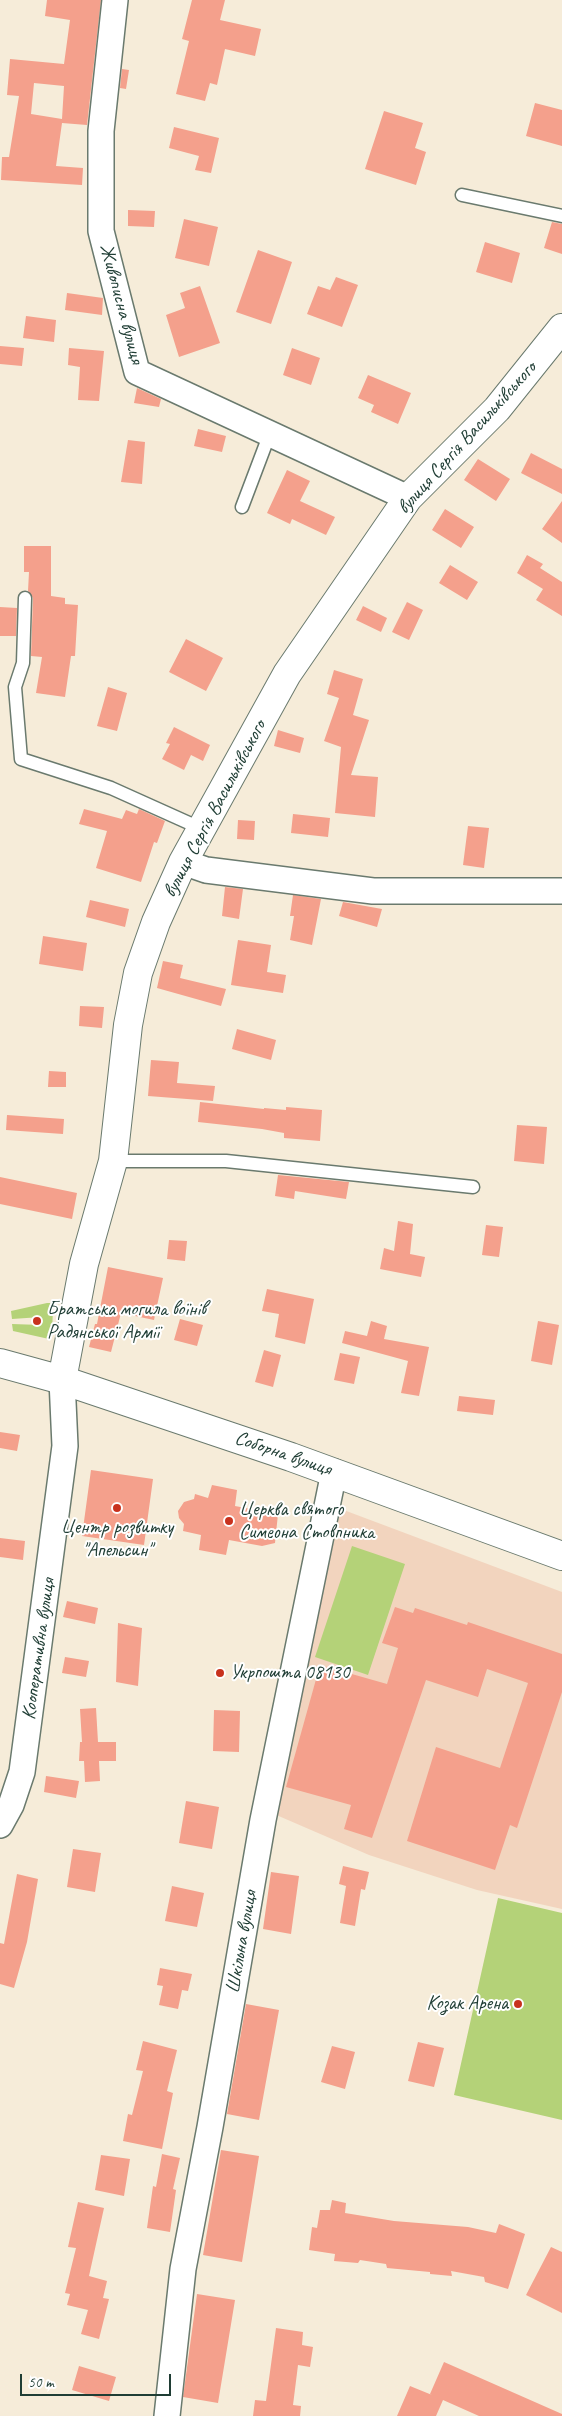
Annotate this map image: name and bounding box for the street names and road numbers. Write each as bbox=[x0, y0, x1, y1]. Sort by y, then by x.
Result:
street label: Живописна вулиця bbox=[93, 241, 149, 367]
street label: вулиця Сергія Васильківського bbox=[392, 357, 542, 519]
street label: вулиця Сергія Васильківського bbox=[158, 716, 272, 902]
street label: Соборна вулиця bbox=[231, 1426, 335, 1482]
street label: Кооперативна вулиця bbox=[17, 1577, 61, 1721]
street label: Шкільна вулиця bbox=[221, 1889, 263, 1995]

